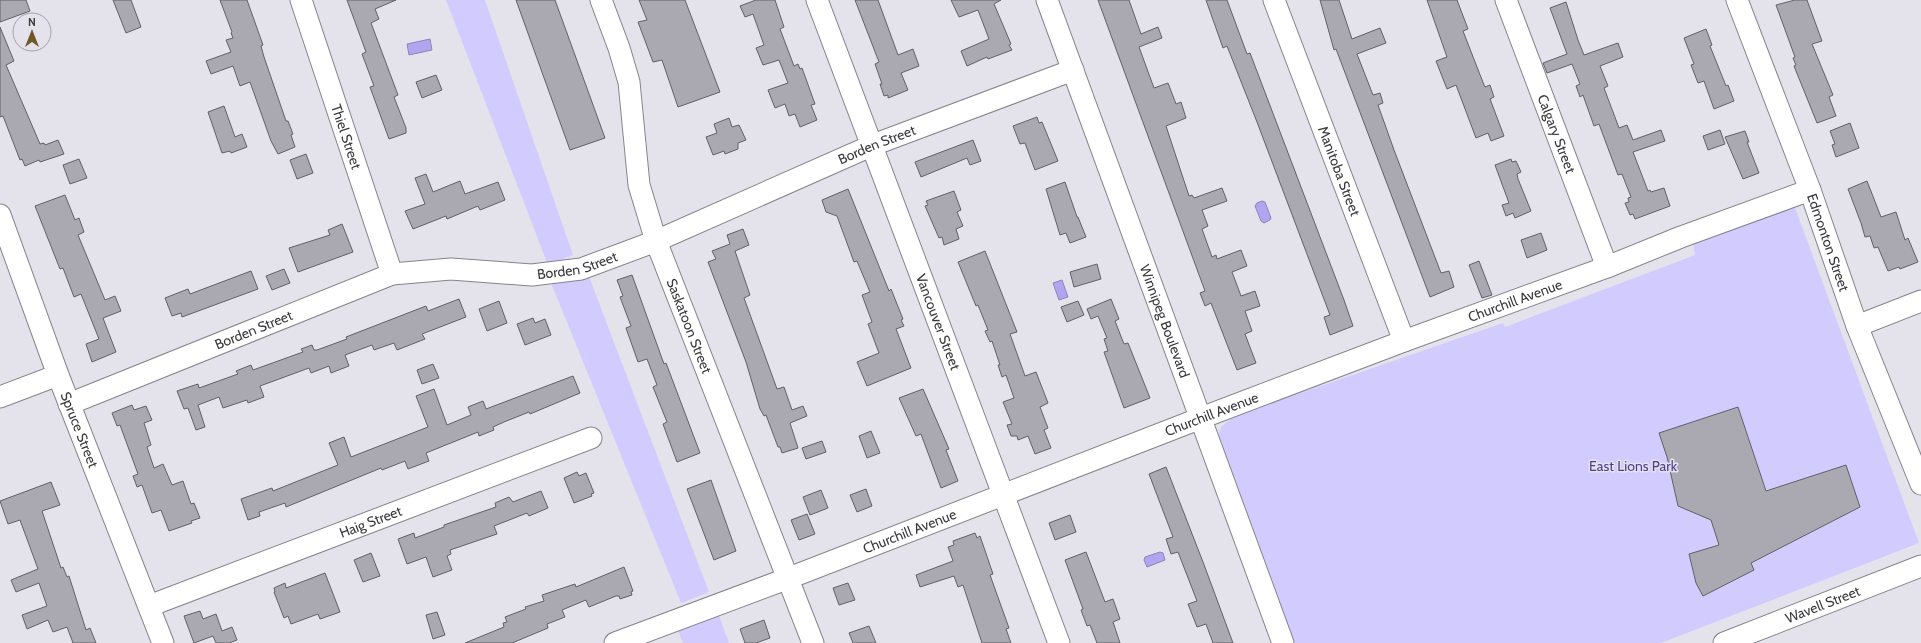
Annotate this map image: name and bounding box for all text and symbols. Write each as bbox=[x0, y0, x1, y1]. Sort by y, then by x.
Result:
north arrow bbox=[12, 12, 52, 52]
text: N bbox=[28, 15, 36, 29]
street label: Calgary Street bbox=[1533, 92, 1580, 176]
street label: Thiel Street bbox=[327, 102, 366, 172]
street label: Borden Street bbox=[835, 121, 918, 168]
street label: Manitoba Street bbox=[1314, 123, 1365, 219]
street label: Edmonton Street bbox=[1803, 191, 1853, 294]
street label: Borden Street bbox=[536, 247, 620, 283]
street label: Winnipeg Boulevard bbox=[1136, 262, 1194, 380]
street label: Vancouver Street bbox=[912, 271, 965, 373]
street label: Churchill Avenue bbox=[1465, 275, 1565, 326]
street label: Saskatoon Street bbox=[663, 276, 716, 376]
street label: Borden Street bbox=[212, 306, 295, 353]
street label: Churchill Avenue bbox=[1162, 388, 1261, 440]
street label: Spruce Street bbox=[56, 389, 103, 471]
park label: East Lions Park bbox=[1589, 457, 1678, 475]
street label: Haig Street bbox=[337, 502, 405, 542]
street label: Churchill Avenue bbox=[860, 505, 959, 558]
street label: Wavell Street bbox=[1783, 582, 1863, 627]

